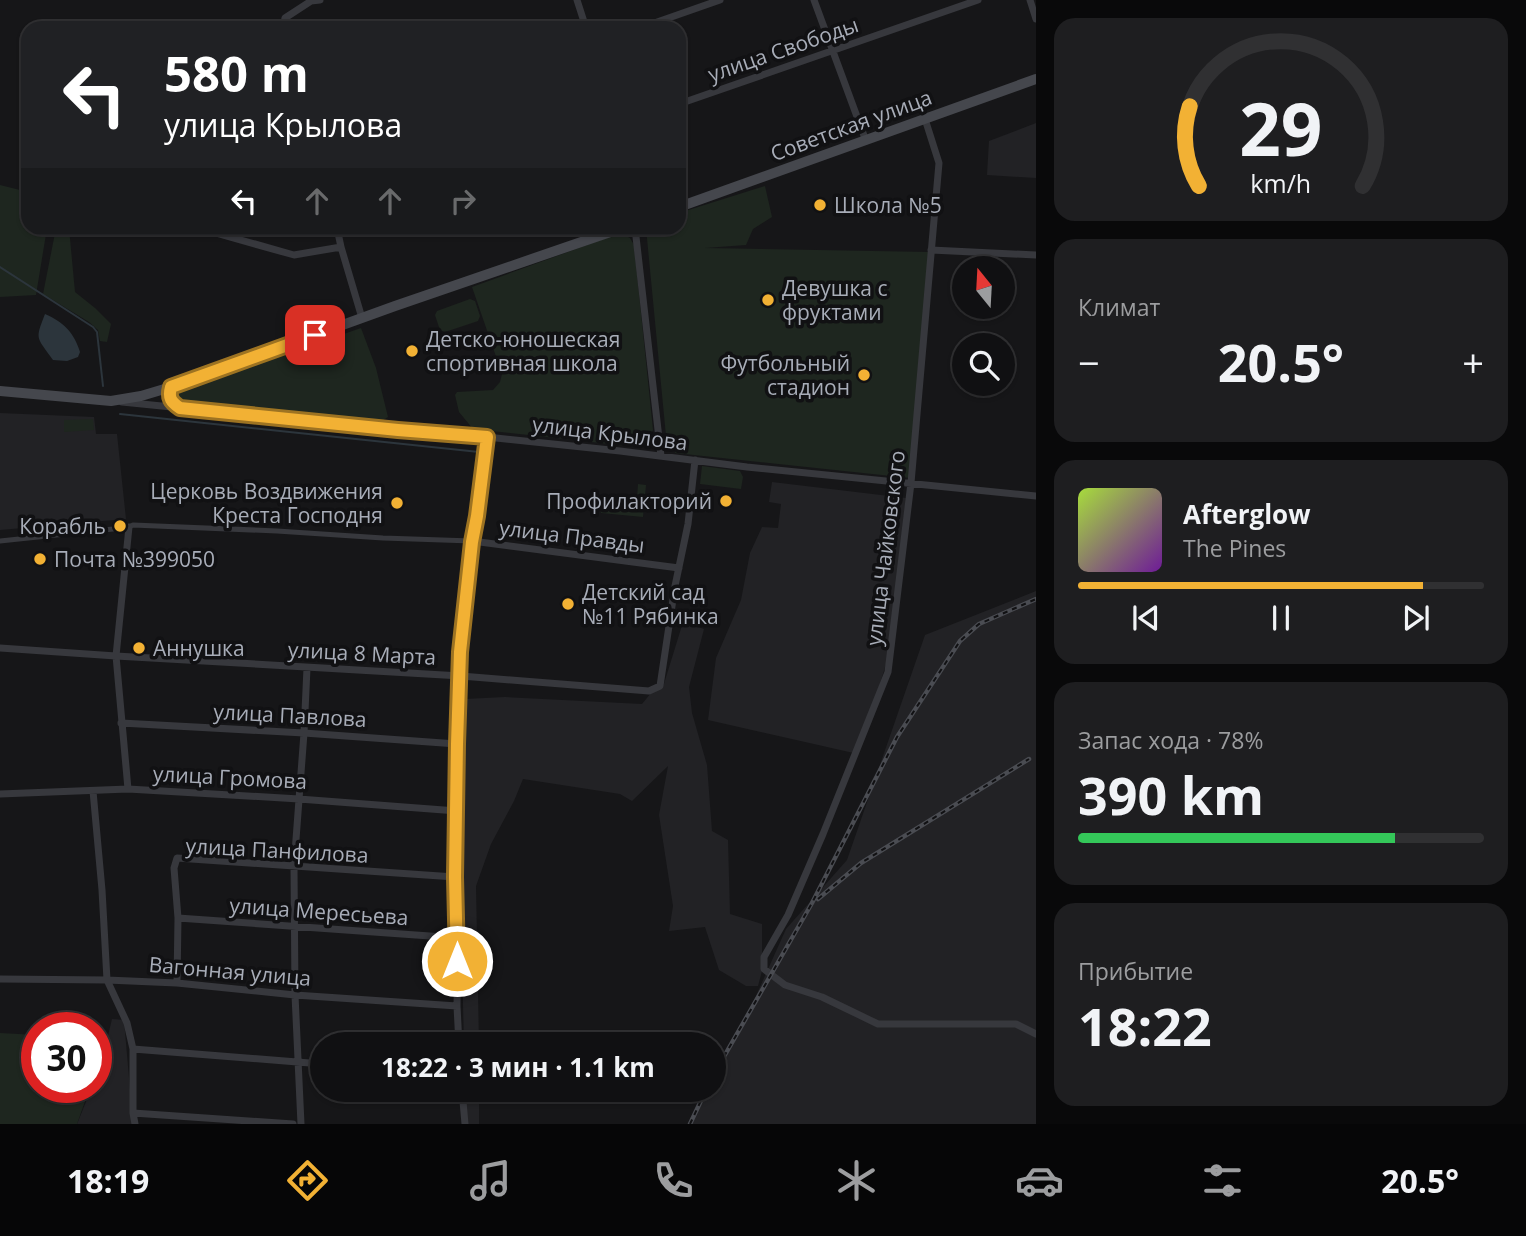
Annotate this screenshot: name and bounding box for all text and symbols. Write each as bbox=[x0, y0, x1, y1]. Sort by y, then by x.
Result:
street label: улица Свободы bbox=[704, 10, 862, 88]
text: 580 m bbox=[164, 40, 309, 106]
icon: left bbox=[49, 49, 140, 140]
text: 29 bbox=[1239, 78, 1323, 177]
street label: Советская улица bbox=[766, 83, 936, 167]
text: улица Крылова bbox=[164, 103, 402, 146]
text: km/h bbox=[1251, 165, 1311, 199]
icon: left bbox=[225, 182, 263, 220]
icon: ahead bbox=[298, 182, 336, 220]
icon: ahead bbox=[371, 182, 409, 220]
icon: right bbox=[444, 182, 482, 220]
place label: Школа №5 bbox=[834, 191, 942, 219]
marker: Школа №5 bbox=[812, 197, 828, 213]
north arrow bbox=[952, 256, 1015, 318]
map controls bbox=[952, 256, 1015, 396]
place label: Девушка с фруктами bbox=[782, 274, 887, 326]
text: Климат bbox=[1078, 291, 1160, 323]
marker: Девушка с фруктами bbox=[760, 292, 776, 308]
pin bbox=[285, 305, 345, 365]
icon: arrive bbox=[296, 316, 334, 354]
place label: Детско-юношеская спортивная школа bbox=[426, 325, 620, 377]
text: 20.5° bbox=[1218, 326, 1344, 397]
button: search bbox=[952, 333, 1015, 396]
text: − bbox=[1078, 336, 1100, 388]
text: + bbox=[1462, 336, 1484, 388]
marker: Детско-юношеская спортивная школа bbox=[404, 343, 420, 359]
place label: Футбольный стадион bbox=[721, 349, 850, 401]
marker: Футбольный стадион bbox=[856, 367, 872, 383]
street label: улица Крылова bbox=[531, 410, 689, 456]
street label: улица Чайковского bbox=[859, 449, 911, 647]
place label: Церковь Воздвижения Креста Господня bbox=[150, 477, 383, 529]
place label: Профилакторий bbox=[546, 487, 712, 515]
marker: Профилакторий bbox=[718, 493, 734, 509]
marker: Церковь Воздвижения Креста Господня bbox=[389, 495, 405, 511]
text: Afterglow bbox=[1183, 496, 1310, 532]
place label: Корабль bbox=[19, 512, 106, 540]
street label: улица Правды bbox=[498, 513, 646, 559]
marker: Корабль bbox=[112, 518, 128, 534]
text: The Pines bbox=[1183, 532, 1286, 564]
place label: Почта №399050 bbox=[54, 545, 215, 573]
marker: Почта №399050 bbox=[32, 551, 48, 567]
place label: Детский сад №11 Рябинка bbox=[582, 578, 719, 630]
marker: Детский сад №11 Рябинка bbox=[560, 596, 576, 612]
icon: previous bbox=[1127, 599, 1165, 637]
icon: pause bbox=[1262, 599, 1300, 637]
icon: next bbox=[1397, 599, 1435, 637]
place label: Аннушка bbox=[153, 634, 245, 662]
street label: улица 8 Марта bbox=[287, 635, 437, 671]
marker: Аннушка bbox=[131, 640, 147, 656]
street label: улица Павлова bbox=[213, 697, 367, 733]
text: Запас хода · 78% bbox=[1078, 724, 1263, 756]
street label: улица Громова bbox=[152, 759, 308, 795]
text: 390 km bbox=[1078, 759, 1264, 830]
street label: улица Панфилова bbox=[185, 831, 369, 869]
street label: улица Мересьева bbox=[229, 891, 409, 931]
position arrow bbox=[420, 924, 494, 998]
street label: Вагонная улица bbox=[148, 950, 312, 992]
text: Прибытие bbox=[1078, 955, 1193, 987]
text: 18:22 bbox=[1078, 990, 1212, 1061]
speed limit sign: 30 bbox=[21, 1012, 112, 1103]
text: 18:22 · 3 мин · 1.1 km bbox=[381, 1049, 655, 1085]
icon: directions bbox=[283, 1156, 332, 1205]
icon: music bbox=[466, 1156, 515, 1205]
icon: phone bbox=[649, 1156, 698, 1205]
icon: climate bbox=[832, 1156, 881, 1205]
icon: car bbox=[1015, 1156, 1064, 1205]
icon: filters bbox=[1198, 1156, 1247, 1205]
text: 18:19 bbox=[67, 1159, 149, 1202]
text: 20.5° bbox=[1381, 1159, 1459, 1202]

